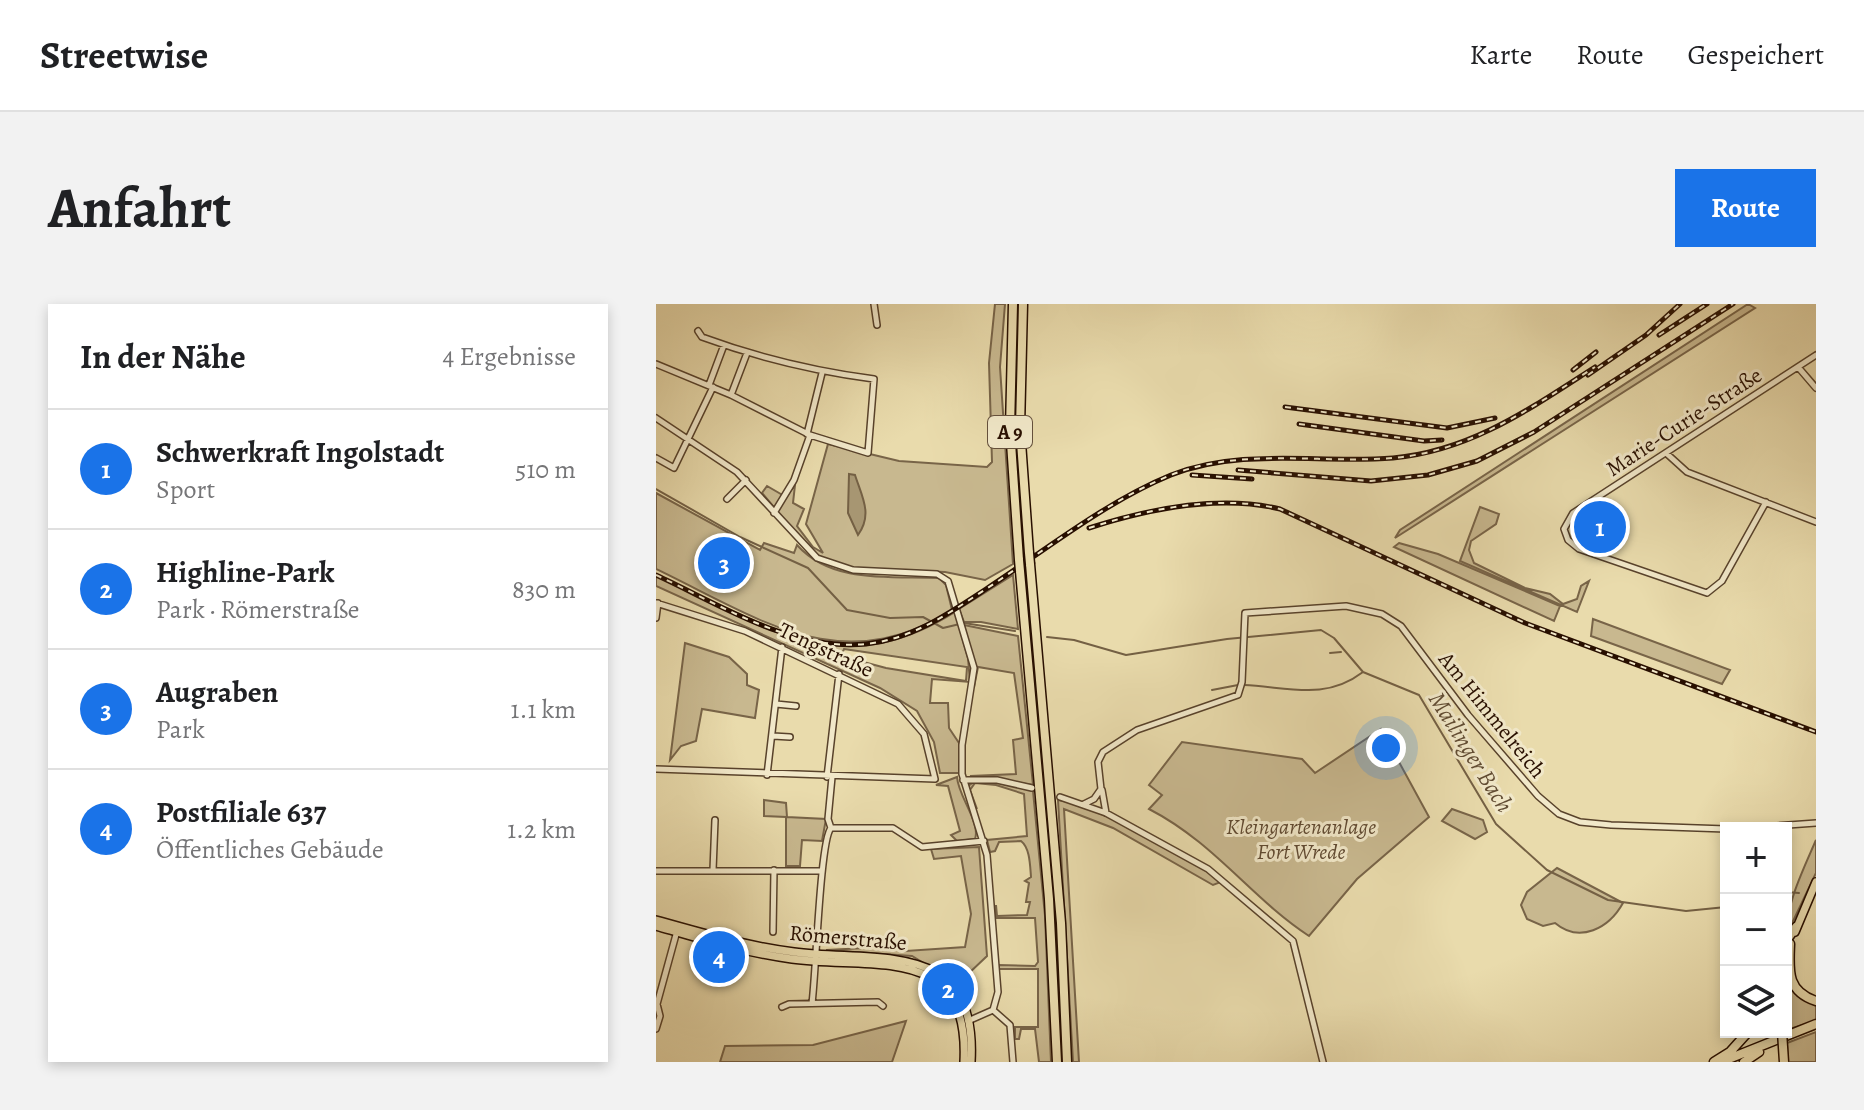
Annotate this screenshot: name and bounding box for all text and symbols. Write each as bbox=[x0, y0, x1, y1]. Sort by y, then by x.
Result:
text: Streetwise bbox=[40, 29, 208, 81]
text: Karte bbox=[1469, 36, 1532, 74]
text: Route bbox=[1576, 36, 1644, 74]
text: Gespeichert bbox=[1688, 36, 1824, 74]
button: Route bbox=[1675, 169, 1816, 247]
text: Anfahrt bbox=[48, 170, 231, 246]
text: In der Nähe bbox=[80, 333, 246, 380]
text: 4 Ergebnisse bbox=[443, 339, 576, 374]
street label: Marie-Curie-Straße bbox=[1600, 360, 1768, 484]
road number: A 9 bbox=[988, 416, 1032, 448]
text: Schwerkraft Ingolstadt bbox=[156, 432, 444, 472]
text: 1 bbox=[101, 452, 111, 487]
text: 510 m bbox=[515, 452, 576, 487]
text: Sport bbox=[156, 472, 215, 507]
pin: 1 bbox=[1574, 497, 1626, 557]
pin: 3 bbox=[698, 533, 750, 593]
text: Highline-Park bbox=[156, 552, 334, 592]
text: 2 bbox=[100, 572, 112, 607]
text: 830 m bbox=[512, 572, 576, 607]
text: Park · Römerstraße bbox=[156, 592, 359, 627]
street label: Tengstraße bbox=[774, 615, 878, 685]
street label: Am Himmelreich bbox=[1431, 645, 1553, 785]
text: Augraben bbox=[156, 672, 278, 712]
water label: Mailinger Bach bbox=[1421, 685, 1521, 819]
text: 3 bbox=[100, 692, 112, 727]
text: 1.1 km bbox=[511, 692, 576, 727]
text: Park bbox=[156, 712, 205, 747]
your location bbox=[1366, 728, 1406, 768]
text: Postfiliale 637 bbox=[156, 792, 326, 832]
text: 4 bbox=[100, 812, 112, 847]
text: 1.2 km bbox=[507, 812, 576, 847]
park label: Kleingartenanlage Fort Wrede bbox=[1226, 812, 1376, 867]
map controls bbox=[1720, 822, 1792, 1038]
button: + bbox=[1720, 822, 1792, 894]
text: Öffentliches Gebäude bbox=[156, 832, 384, 867]
button: − bbox=[1720, 894, 1792, 966]
street label: Römerstraße bbox=[788, 918, 908, 958]
pin: 4 bbox=[693, 927, 745, 987]
pin: 2 bbox=[922, 959, 974, 1019]
button: layers bbox=[1720, 966, 1792, 1038]

